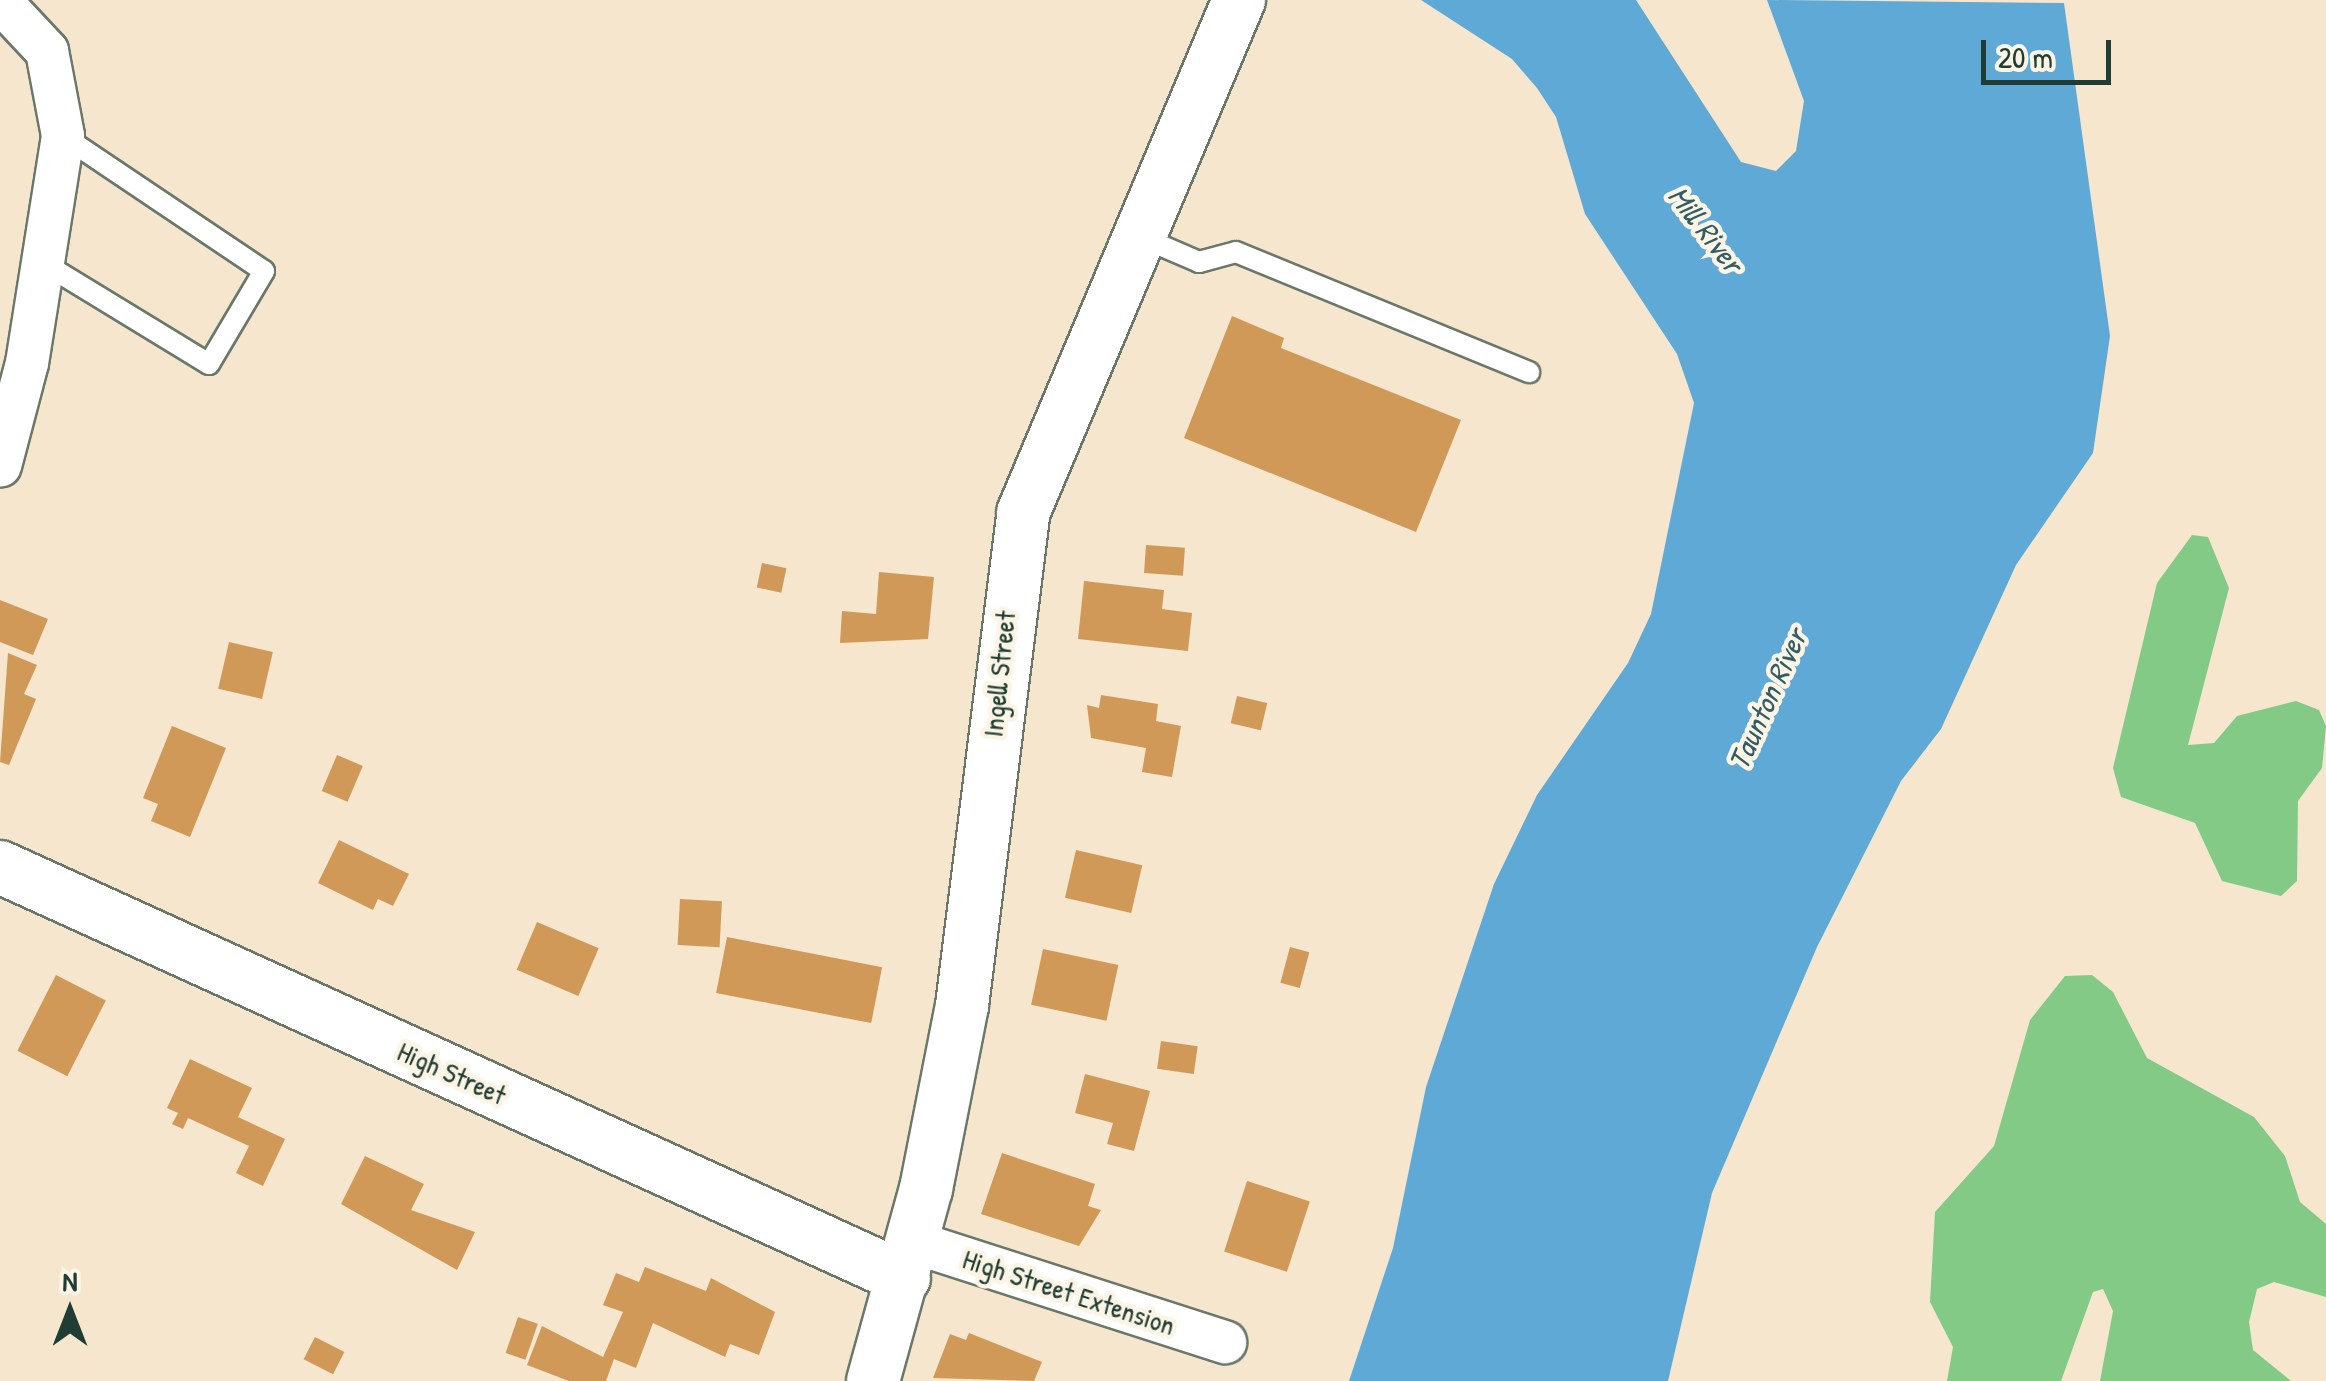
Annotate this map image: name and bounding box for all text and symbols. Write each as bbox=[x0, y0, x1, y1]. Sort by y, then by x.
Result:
scale bar bbox=[1986, 20, 2116, 82]
text: 20 m bbox=[1998, 37, 2053, 77]
water label: Mill River bbox=[1661, 178, 1751, 280]
street label: Ingell Street bbox=[976, 609, 1022, 739]
water label: Taunton River bbox=[1720, 623, 1814, 775]
street label: High Street bbox=[393, 1034, 511, 1112]
street label: High Street Extension bbox=[959, 1242, 1179, 1342]
north arrow bbox=[20, 1261, 120, 1361]
text: N bbox=[63, 1262, 77, 1300]

